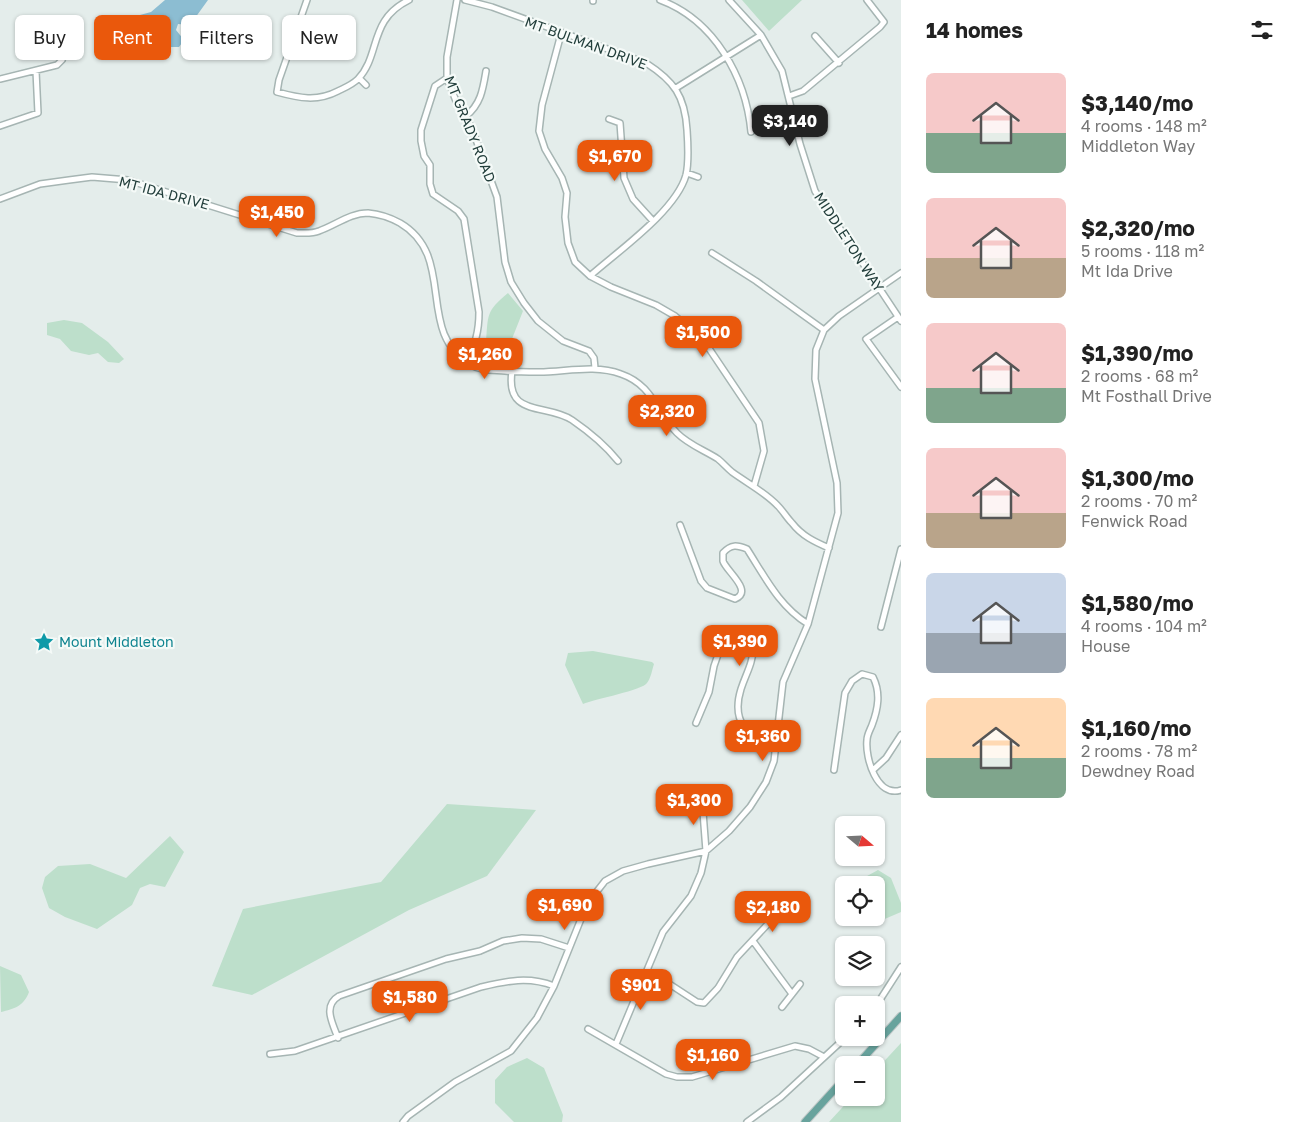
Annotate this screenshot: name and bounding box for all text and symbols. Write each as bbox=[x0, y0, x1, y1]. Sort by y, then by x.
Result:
street label: MT BULMAN DRIVE bbox=[523, 12, 650, 73]
chip: Buy bbox=[15, 15, 84, 60]
chip: Rent bbox=[94, 15, 171, 60]
chip: Filters bbox=[181, 15, 272, 60]
chip: New bbox=[282, 15, 356, 60]
icon: filters bbox=[1248, 16, 1276, 44]
text: 14 homes bbox=[926, 17, 1023, 43]
street label: MT GRADY ROAD bbox=[441, 73, 500, 185]
text: $3,140/mo bbox=[1081, 90, 1193, 116]
icon: home bbox=[966, 93, 1026, 153]
pin: $3,140 bbox=[749, 104, 831, 147]
text: $3,140 bbox=[763, 111, 817, 131]
text: 4 rooms · 148 m² bbox=[1081, 116, 1207, 136]
text: Middleton Way bbox=[1081, 136, 1195, 156]
pin: $1,670 bbox=[574, 140, 656, 182]
text: $1,670 bbox=[588, 146, 642, 166]
street label: MT IDA DRIVE bbox=[117, 172, 211, 213]
street label: MIDDLETON WAY bbox=[811, 189, 888, 295]
pin: $1,450 bbox=[236, 196, 318, 238]
text: $1,450 bbox=[250, 202, 304, 222]
text: $2,320/mo bbox=[1081, 215, 1195, 241]
icon: home bbox=[966, 218, 1026, 278]
text: 5 rooms · 118 m² bbox=[1081, 241, 1204, 261]
text: Mt Ida Drive bbox=[1081, 261, 1173, 281]
pin: $1,500 bbox=[662, 316, 744, 358]
text: $1,500 bbox=[676, 322, 730, 342]
pin: $1,260 bbox=[444, 338, 526, 380]
text: $1,390/mo bbox=[1081, 340, 1193, 366]
icon: home bbox=[966, 343, 1026, 403]
text: $1,260 bbox=[458, 344, 512, 364]
text: 2 rooms · 68 m² bbox=[1081, 366, 1198, 386]
text: Mt Fosthall Drive bbox=[1081, 386, 1212, 406]
pin: $2,320 bbox=[626, 394, 708, 437]
text: $2,320 bbox=[639, 401, 695, 421]
text: $1,300/mo bbox=[1081, 465, 1194, 491]
icon: home bbox=[966, 468, 1026, 528]
text: 2 rooms · 70 m² bbox=[1081, 491, 1197, 511]
text: Fenwick Road bbox=[1081, 511, 1188, 531]
text: $1,580/mo bbox=[1081, 590, 1194, 616]
icon: home bbox=[966, 593, 1026, 653]
text: 4 rooms · 104 m² bbox=[1081, 616, 1207, 636]
pin: $1,390 bbox=[699, 624, 781, 667]
place icon: Mount Middleton bbox=[33, 631, 55, 653]
text: $1,390 bbox=[713, 631, 767, 651]
place label: Mount Middleton bbox=[59, 633, 174, 650]
text: House bbox=[1081, 636, 1130, 656]
text: $1,160/mo bbox=[1081, 715, 1191, 741]
icon: home bbox=[966, 718, 1026, 778]
pin: $1,360 bbox=[722, 720, 804, 762]
text: $1,360 bbox=[736, 726, 790, 746]
text: 2 rooms · 78 m² bbox=[1081, 741, 1197, 761]
text: Dewdney Road bbox=[1081, 761, 1195, 781]
pin: $1,300 bbox=[653, 784, 735, 826]
text: $1,300 bbox=[667, 790, 721, 810]
north arrow bbox=[835, 816, 885, 866]
map controls bbox=[835, 816, 885, 1106]
button: locate bbox=[835, 876, 885, 926]
pin: $1,690 bbox=[524, 888, 606, 931]
pin: $2,180 bbox=[732, 890, 814, 933]
text: $1,690 bbox=[538, 895, 592, 915]
text: $2,180 bbox=[746, 897, 800, 917]
button: layers bbox=[835, 936, 885, 986]
pin: $901 bbox=[611, 968, 671, 1011]
text: $901 bbox=[621, 975, 661, 995]
pin: $1,580 bbox=[369, 980, 451, 1023]
text: $1,580 bbox=[383, 987, 437, 1007]
button: + bbox=[835, 996, 885, 1046]
pin: $1,160 bbox=[672, 1038, 754, 1081]
text: $1,160 bbox=[687, 1045, 739, 1065]
button: − bbox=[835, 1056, 885, 1106]

